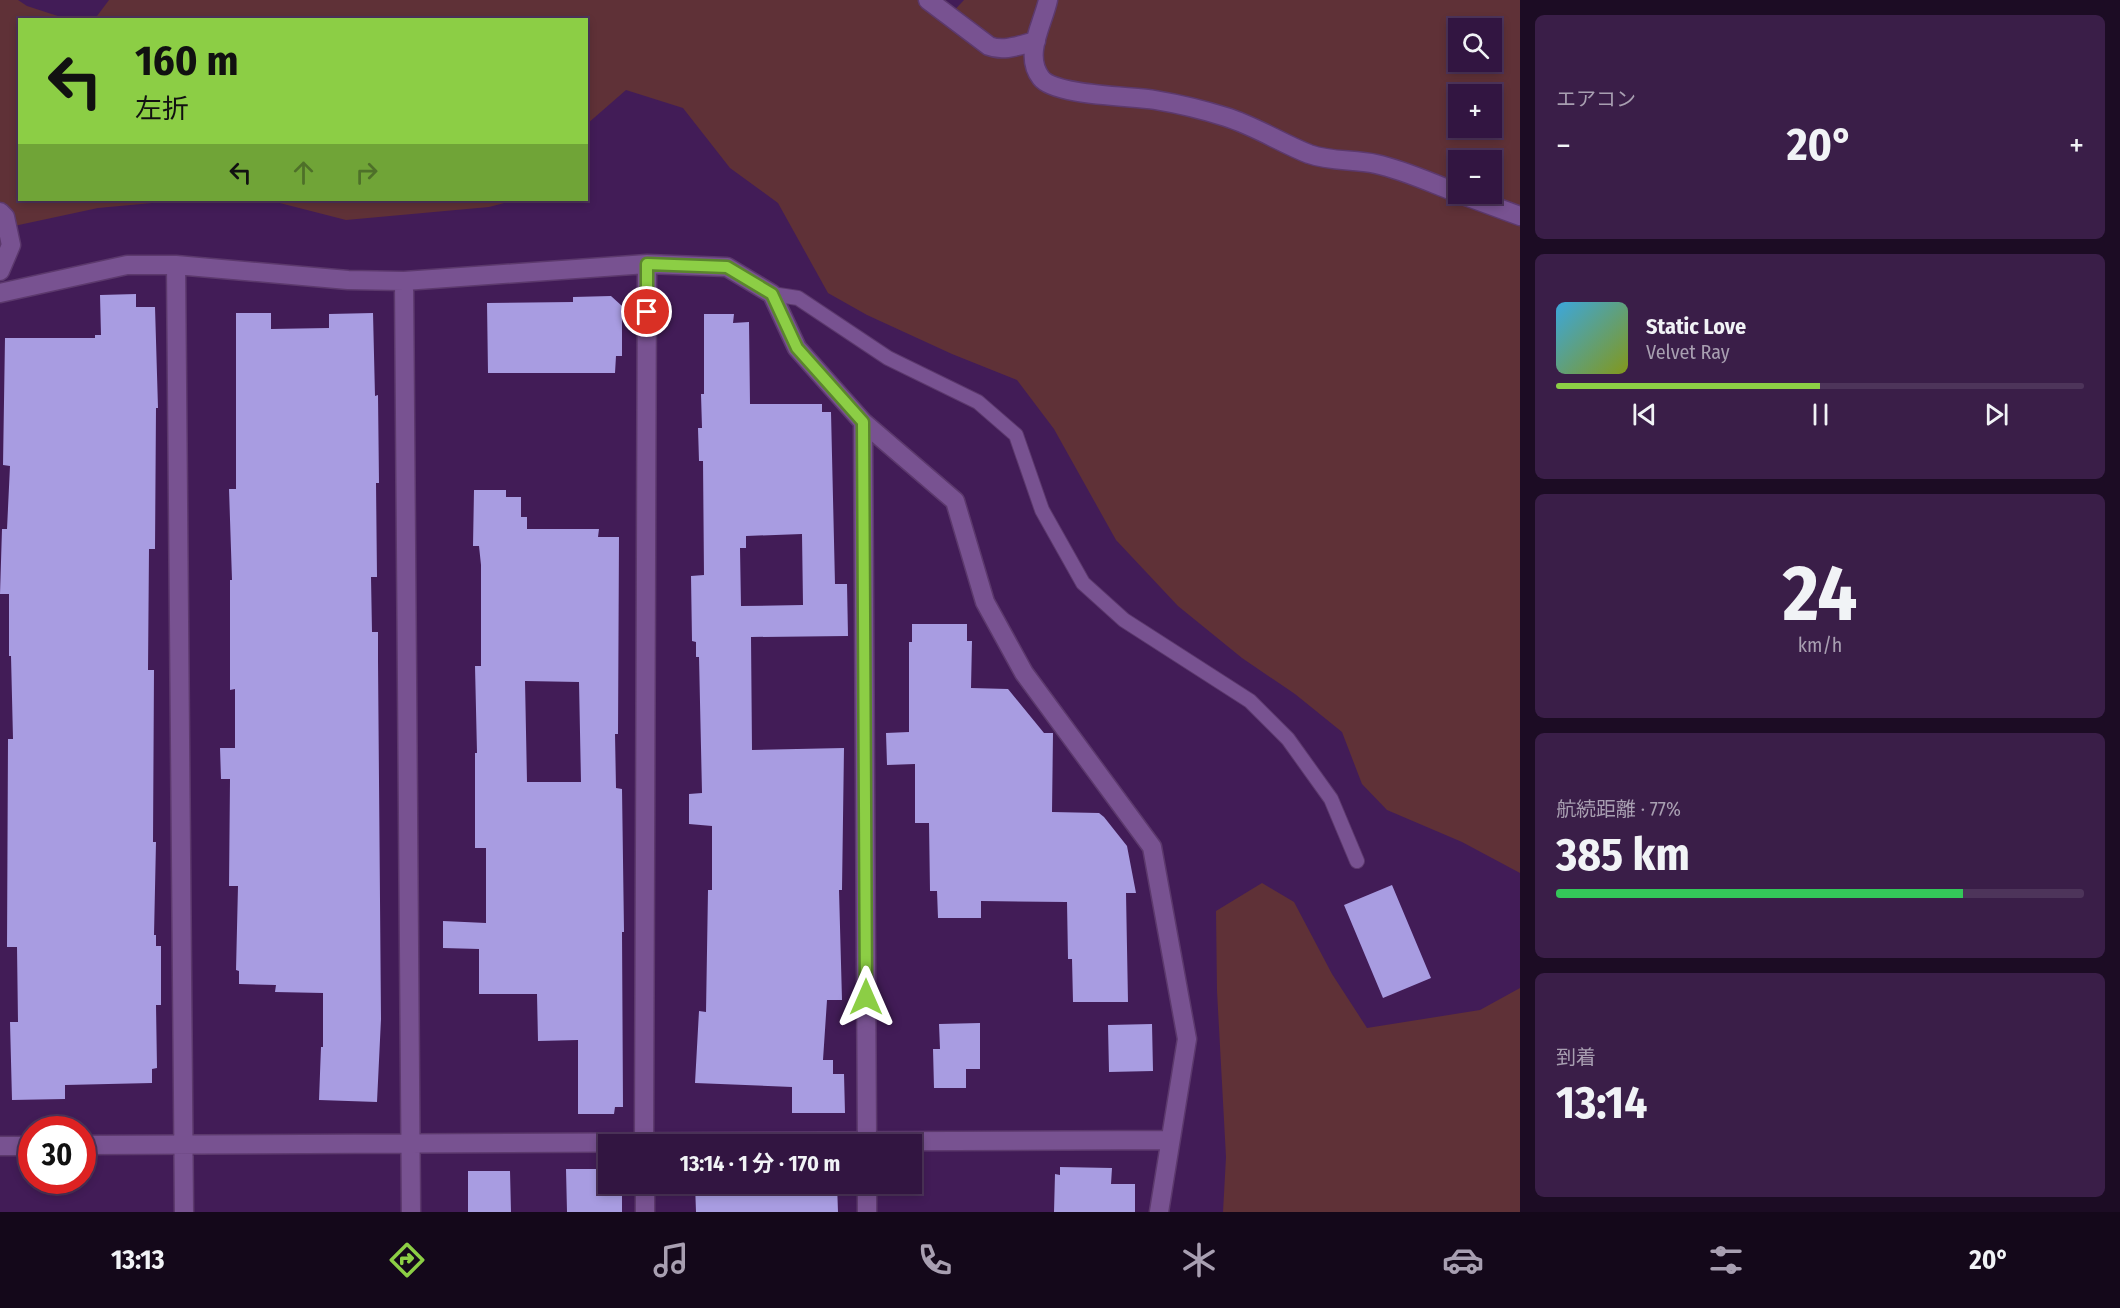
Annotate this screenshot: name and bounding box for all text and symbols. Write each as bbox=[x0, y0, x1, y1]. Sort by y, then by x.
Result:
map controls bbox=[1448, 18, 1502, 204]
button: search bbox=[1448, 18, 1502, 72]
text: 160 m bbox=[135, 36, 238, 86]
icon: left bbox=[36, 42, 114, 120]
button: + bbox=[1448, 84, 1502, 138]
text: エアコン bbox=[1556, 87, 1636, 111]
text: 左折 bbox=[135, 93, 189, 125]
text: 20° bbox=[1787, 118, 1853, 172]
text: − bbox=[1556, 126, 1571, 166]
text: + bbox=[2069, 126, 2084, 166]
button: − bbox=[1448, 150, 1502, 204]
icon: left bbox=[224, 156, 257, 189]
icon: ahead bbox=[287, 156, 320, 189]
icon: right bbox=[350, 156, 383, 189]
pin bbox=[621, 286, 672, 337]
icon: arrive bbox=[630, 295, 663, 328]
text: Static Love bbox=[1646, 313, 1746, 340]
text: Velvet Ray bbox=[1646, 340, 1730, 364]
icon: previous bbox=[1628, 398, 1661, 431]
icon: pause bbox=[1804, 398, 1837, 431]
icon: next bbox=[1980, 398, 2013, 431]
text: 24 bbox=[1783, 547, 1857, 641]
text: km/h bbox=[1798, 633, 1842, 657]
text: 航続距離 · 77% bbox=[1556, 797, 1681, 821]
text: 385 km bbox=[1556, 828, 1690, 882]
position arrow bbox=[834, 965, 898, 1029]
text: 到着 bbox=[1556, 1045, 1596, 1069]
text: 13:14 bbox=[1556, 1076, 1647, 1130]
speed limit sign: 30 bbox=[18, 1116, 96, 1194]
text: 13:14 · 1 分 · 170 m bbox=[680, 1150, 840, 1177]
icon: directions bbox=[386, 1239, 428, 1281]
icon: music bbox=[650, 1239, 692, 1281]
icon: phone bbox=[914, 1239, 956, 1281]
icon: climate bbox=[1178, 1239, 1220, 1281]
icon: car bbox=[1442, 1239, 1484, 1281]
icon: filters bbox=[1705, 1239, 1747, 1281]
text: 13:13 bbox=[111, 1244, 165, 1276]
text: 20° bbox=[1969, 1244, 2009, 1276]

